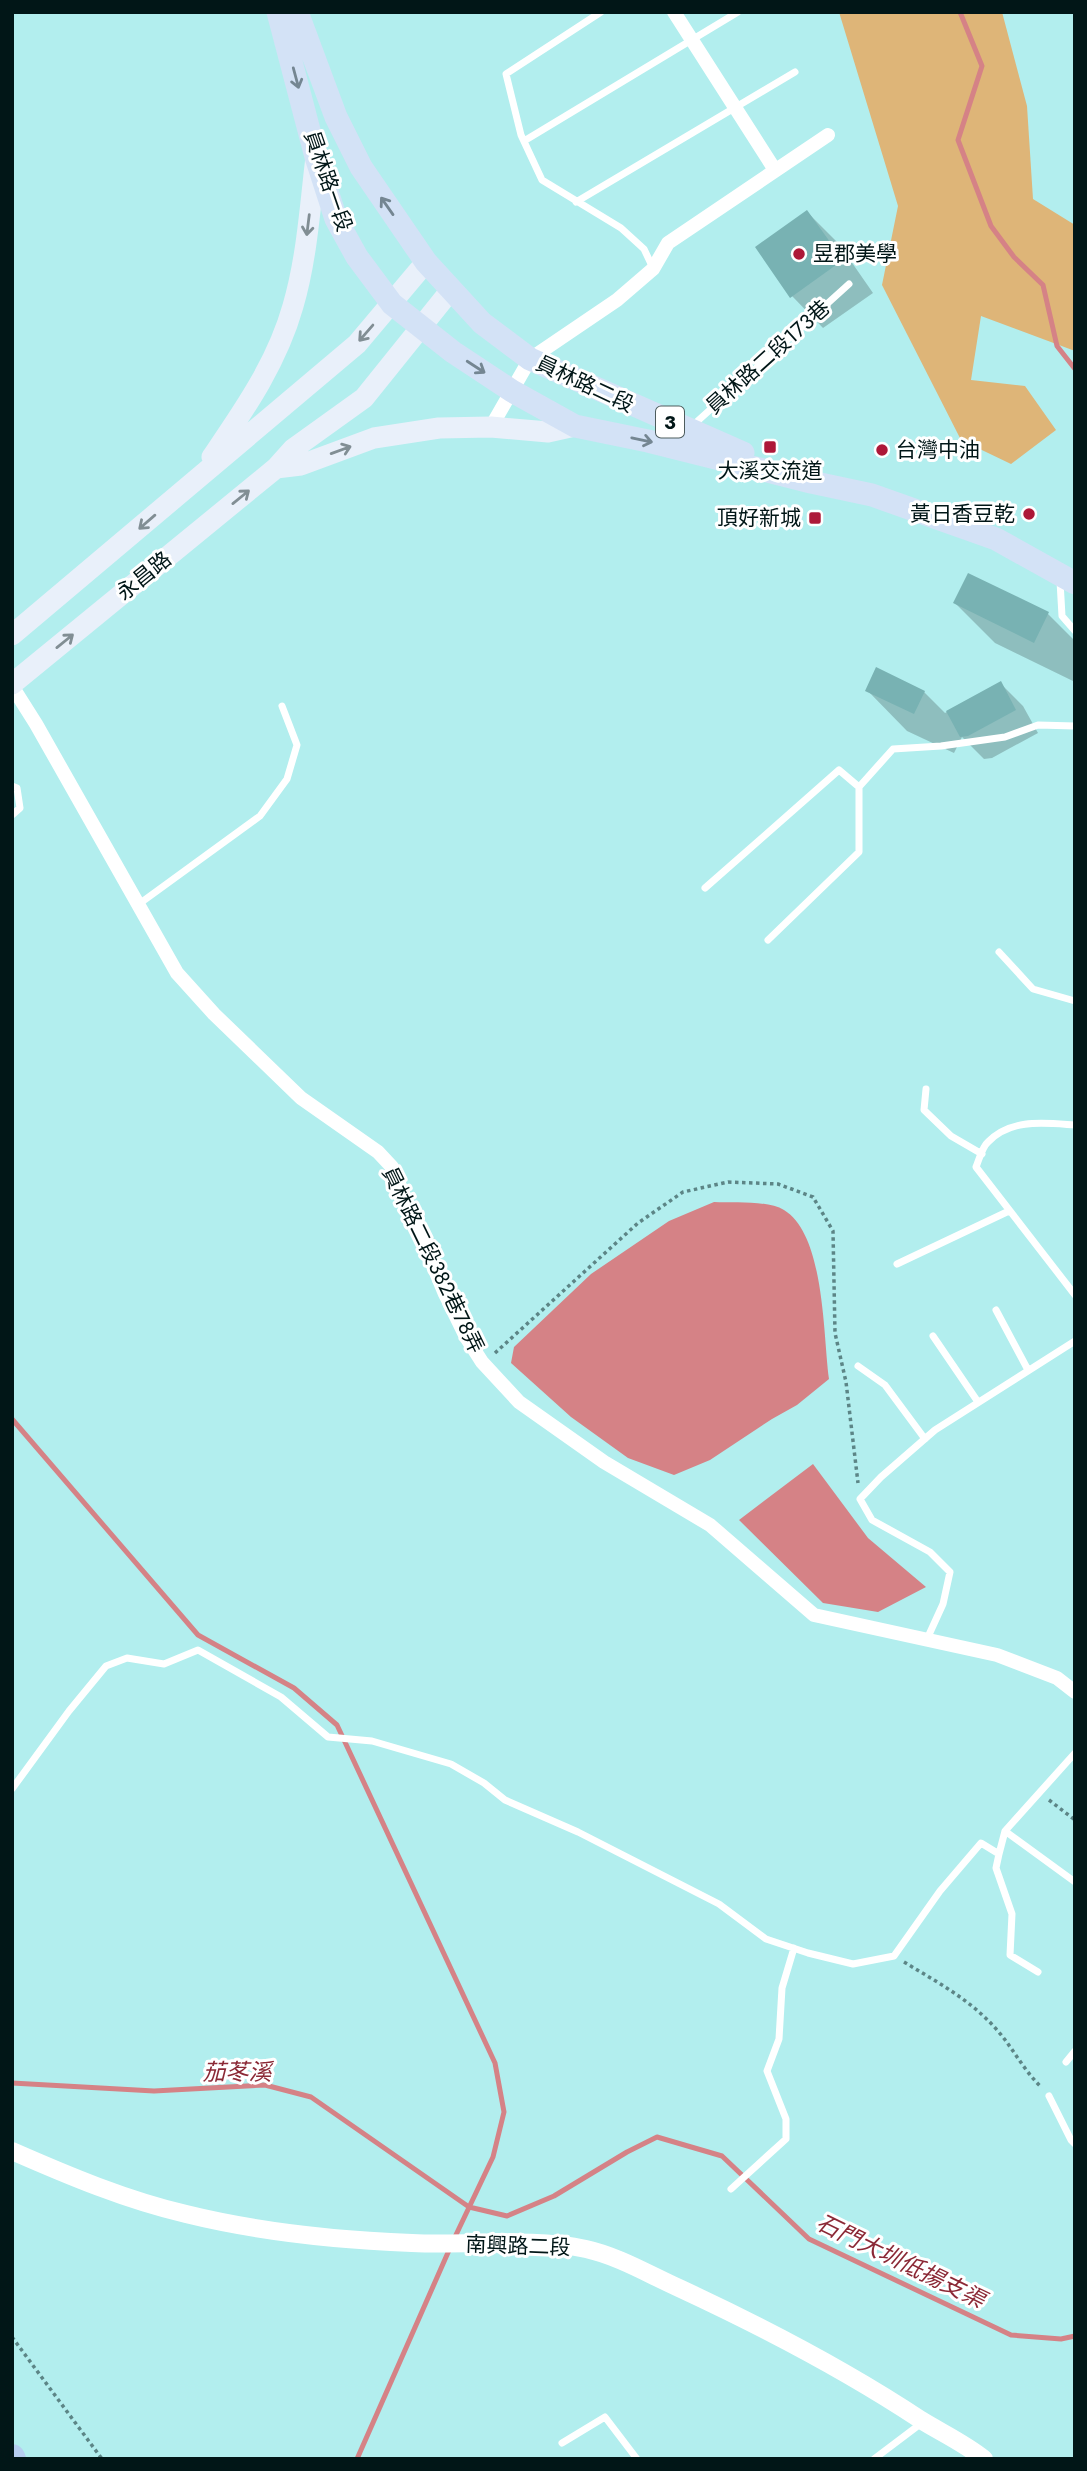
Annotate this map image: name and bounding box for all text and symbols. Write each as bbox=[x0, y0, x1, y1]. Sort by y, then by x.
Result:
one-way arrow bbox=[290, 66, 303, 89]
street label: 員林路一段 bbox=[297, 126, 359, 236]
one-way arrow bbox=[380, 197, 394, 216]
one-way arrow bbox=[301, 213, 314, 236]
place label: 昱郡美學 bbox=[813, 239, 897, 269]
marker: 昱郡美學 bbox=[791, 246, 807, 262]
street label: 員林路二段173巷 bbox=[699, 293, 837, 421]
one-way arrow bbox=[358, 324, 374, 342]
street label: 員林路二段 bbox=[531, 348, 639, 420]
one-way arrow bbox=[465, 360, 485, 374]
road number: 3 bbox=[656, 406, 684, 438]
one-way arrow bbox=[630, 433, 653, 447]
place label: 台灣中油 bbox=[896, 435, 980, 465]
marker: 大溪交流道 bbox=[762, 439, 778, 455]
marker: 台灣中油 bbox=[874, 442, 890, 458]
one-way arrow bbox=[329, 443, 351, 455]
place label: 大溪交流道 bbox=[718, 456, 823, 486]
one-way arrow bbox=[232, 489, 250, 504]
place label: 黃日香豆乾 bbox=[910, 499, 1015, 529]
place label: 頂好新城 bbox=[717, 503, 801, 533]
marker: 黃日香豆乾 bbox=[1021, 506, 1037, 522]
marker: 頂好新城 bbox=[807, 510, 823, 526]
one-way arrow bbox=[138, 514, 156, 530]
street label: 永昌路 bbox=[110, 545, 178, 607]
one-way arrow bbox=[56, 633, 74, 648]
street label: 員林路二段382巷78弄 bbox=[375, 1162, 491, 1358]
water label: 茄苳溪 bbox=[203, 2055, 275, 2089]
water label: 石門大圳低揚支渠 bbox=[811, 2205, 994, 2318]
street label: 南興路二段 bbox=[465, 2229, 571, 2263]

